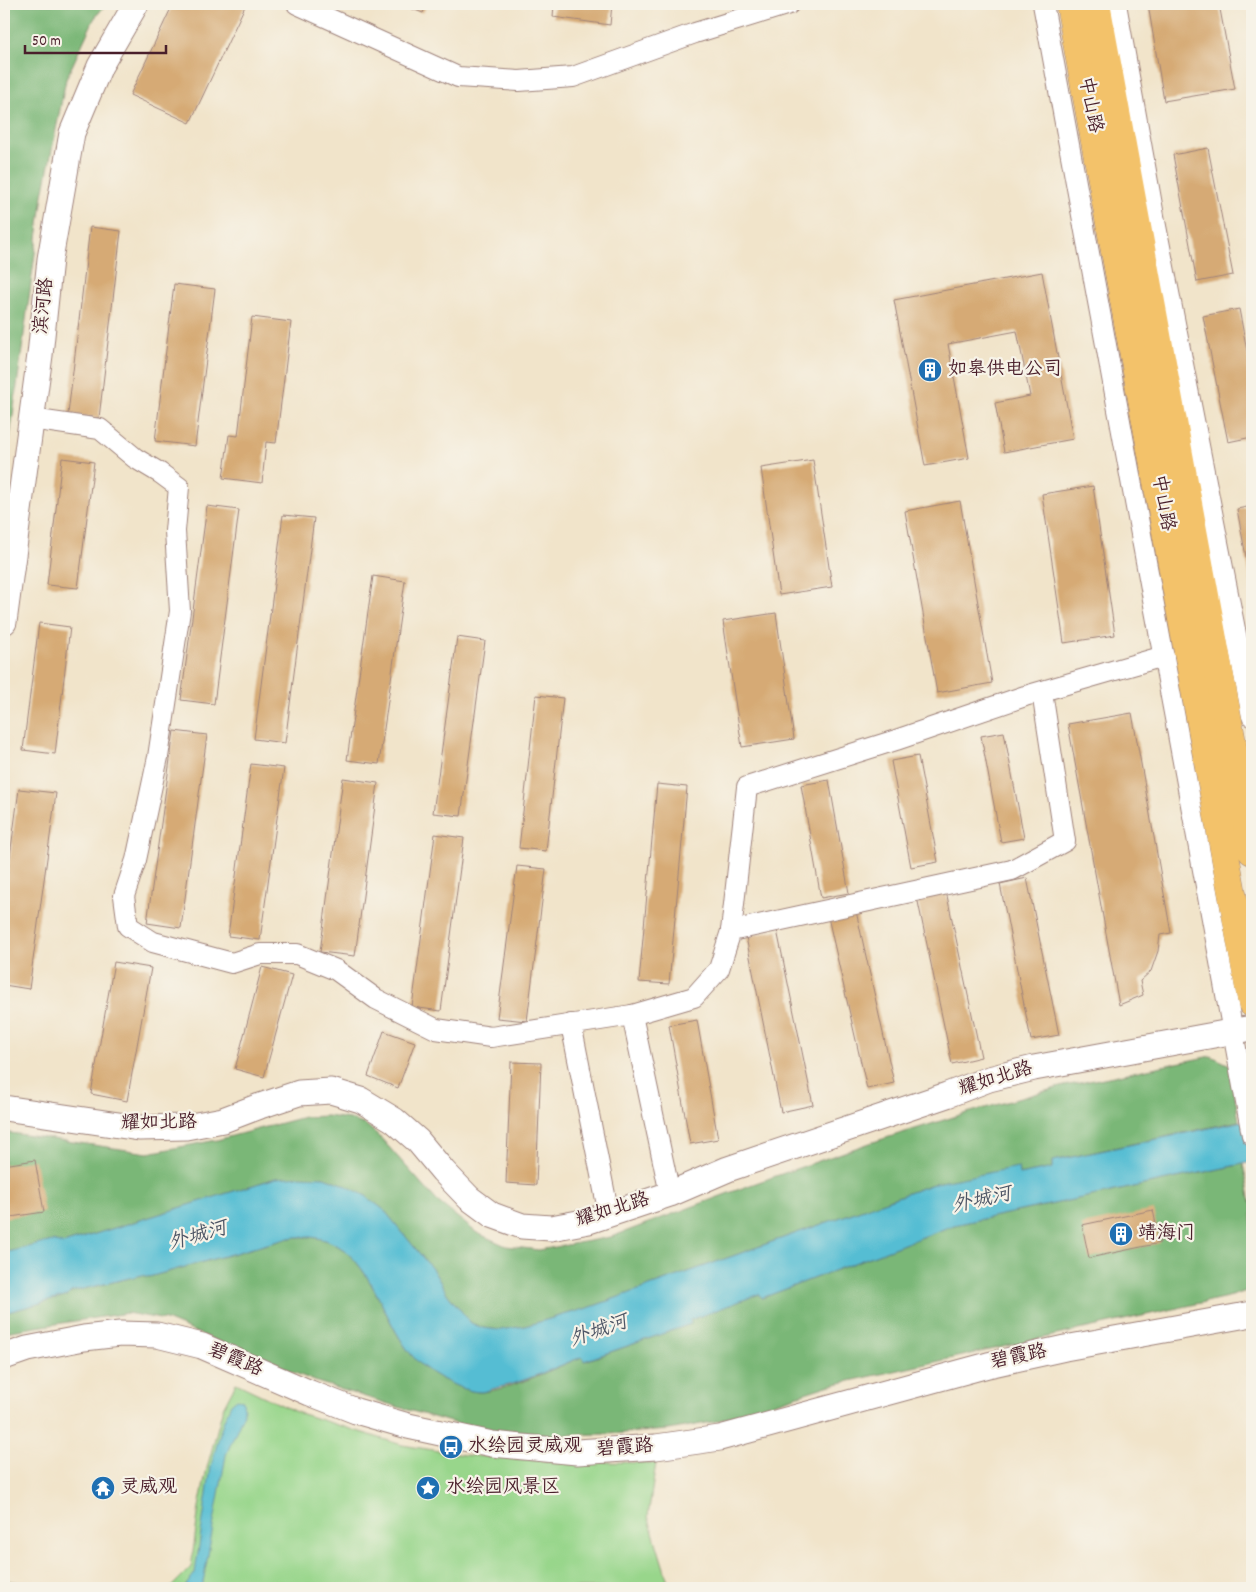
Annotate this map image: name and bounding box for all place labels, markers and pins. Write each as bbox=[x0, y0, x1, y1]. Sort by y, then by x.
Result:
building icon: 如皋供电公司 bbox=[917, 357, 943, 383]
place label: 如皋供电公司 bbox=[948, 357, 1062, 384]
building icon: 靖海门 bbox=[1108, 1221, 1134, 1247]
place label: 靖海门 bbox=[1138, 1221, 1195, 1248]
bus stop icon: 水绘园灵威观 bbox=[438, 1434, 464, 1460]
place label: 水绘园灵威观 bbox=[468, 1434, 582, 1461]
temple icon: 灵威观 bbox=[90, 1475, 116, 1501]
place label: 灵威观 bbox=[120, 1475, 177, 1502]
place icon: 水绘园风景区 bbox=[415, 1475, 441, 1501]
place label: 水绘园风景区 bbox=[446, 1475, 560, 1502]

